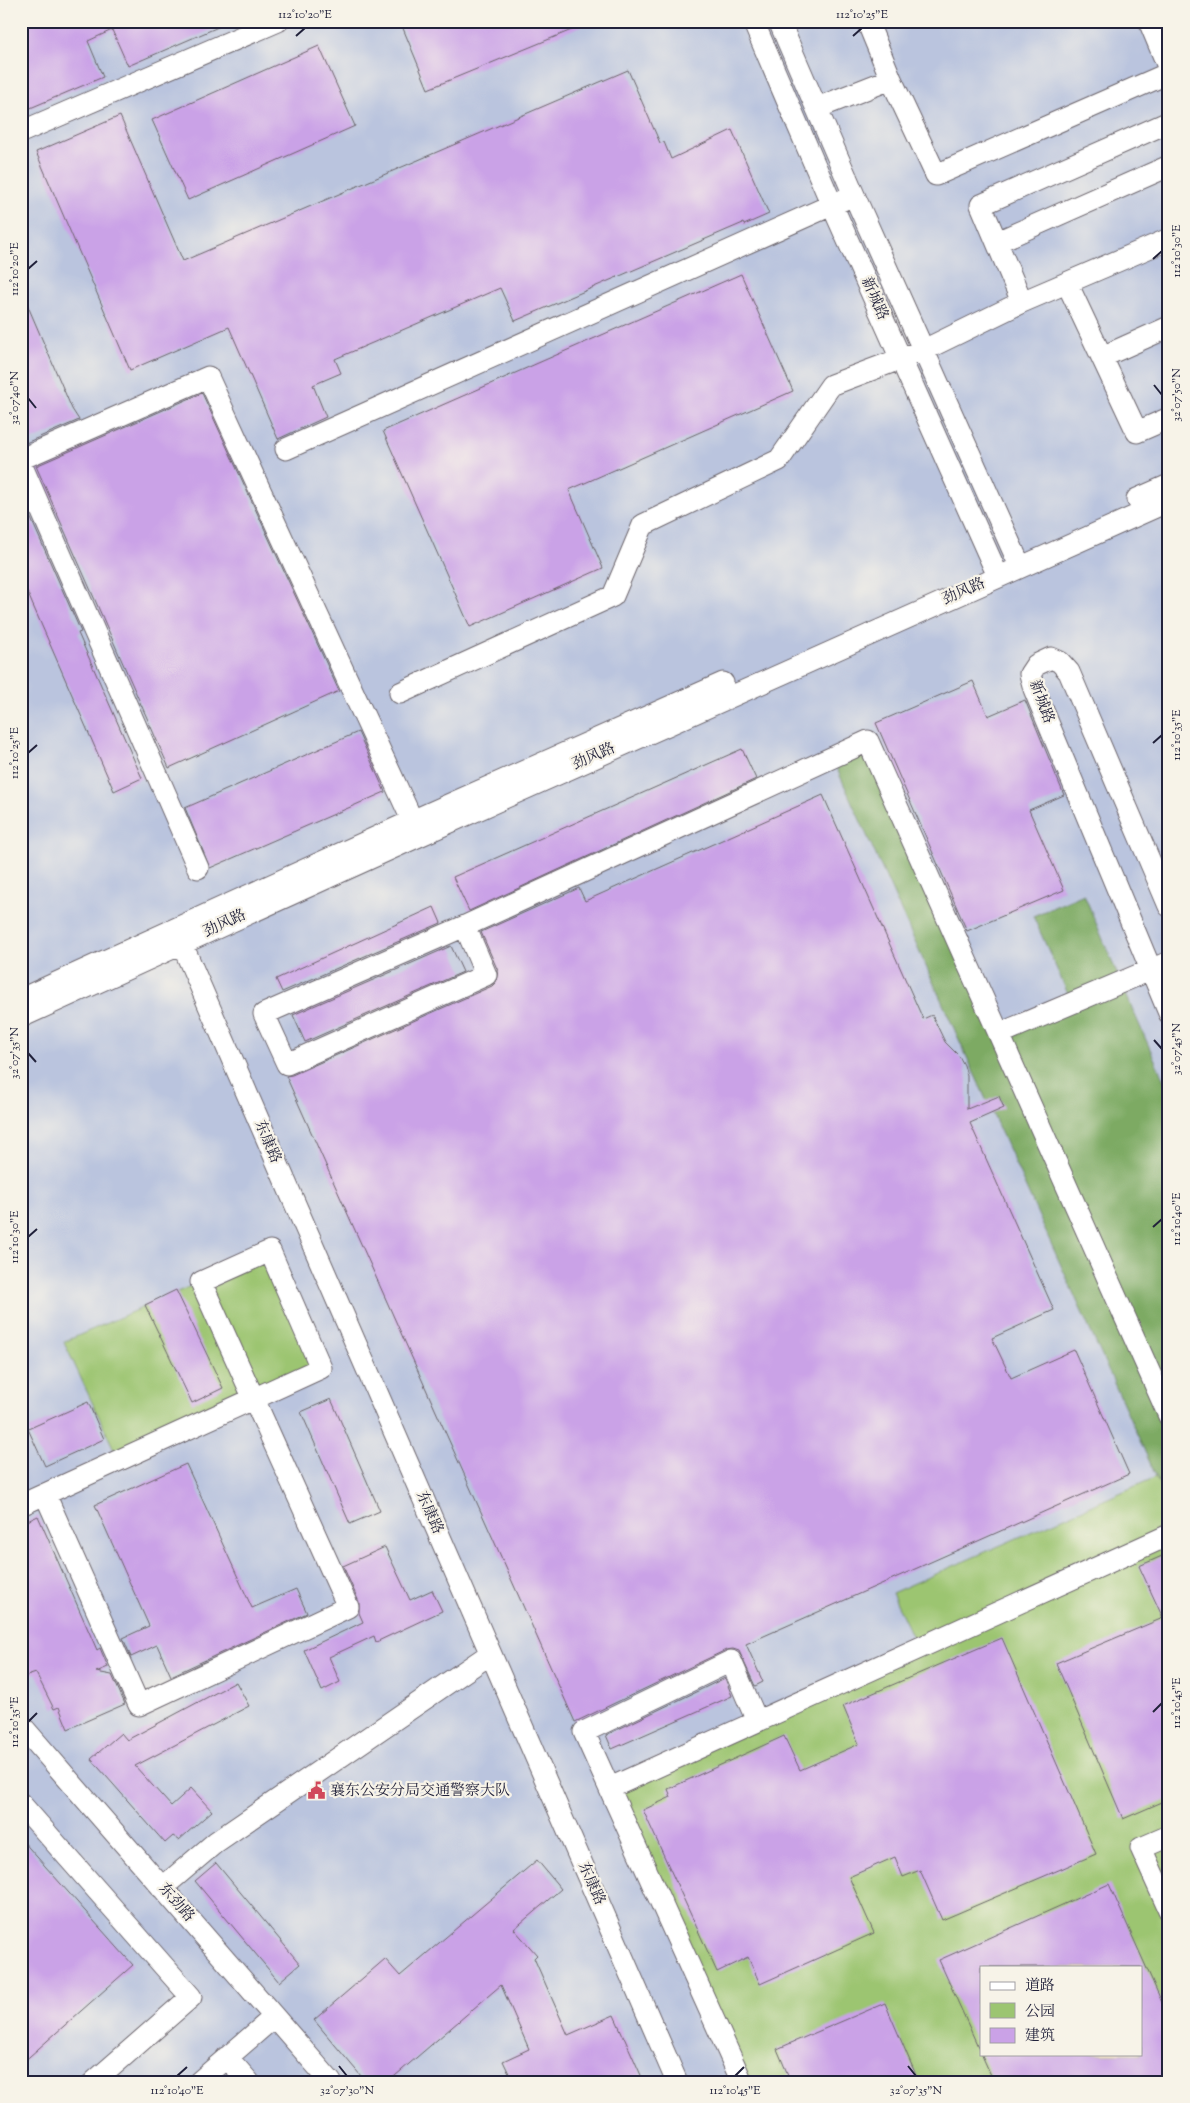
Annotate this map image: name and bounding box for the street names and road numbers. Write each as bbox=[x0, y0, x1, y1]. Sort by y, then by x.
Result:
street label: 新城路 bbox=[855, 274, 893, 324]
street label: 劲风路 bbox=[939, 573, 989, 611]
street label: 新城路 bbox=[1023, 677, 1059, 727]
street label: 劲风路 bbox=[569, 738, 619, 776]
street label: 劲风路 bbox=[200, 905, 250, 943]
street label: 东康路 bbox=[249, 1117, 285, 1167]
street label: 东康路 bbox=[410, 1488, 448, 1538]
street label: 东康路 bbox=[572, 1859, 610, 1909]
street label: 东劲路 bbox=[153, 1879, 199, 1927]

